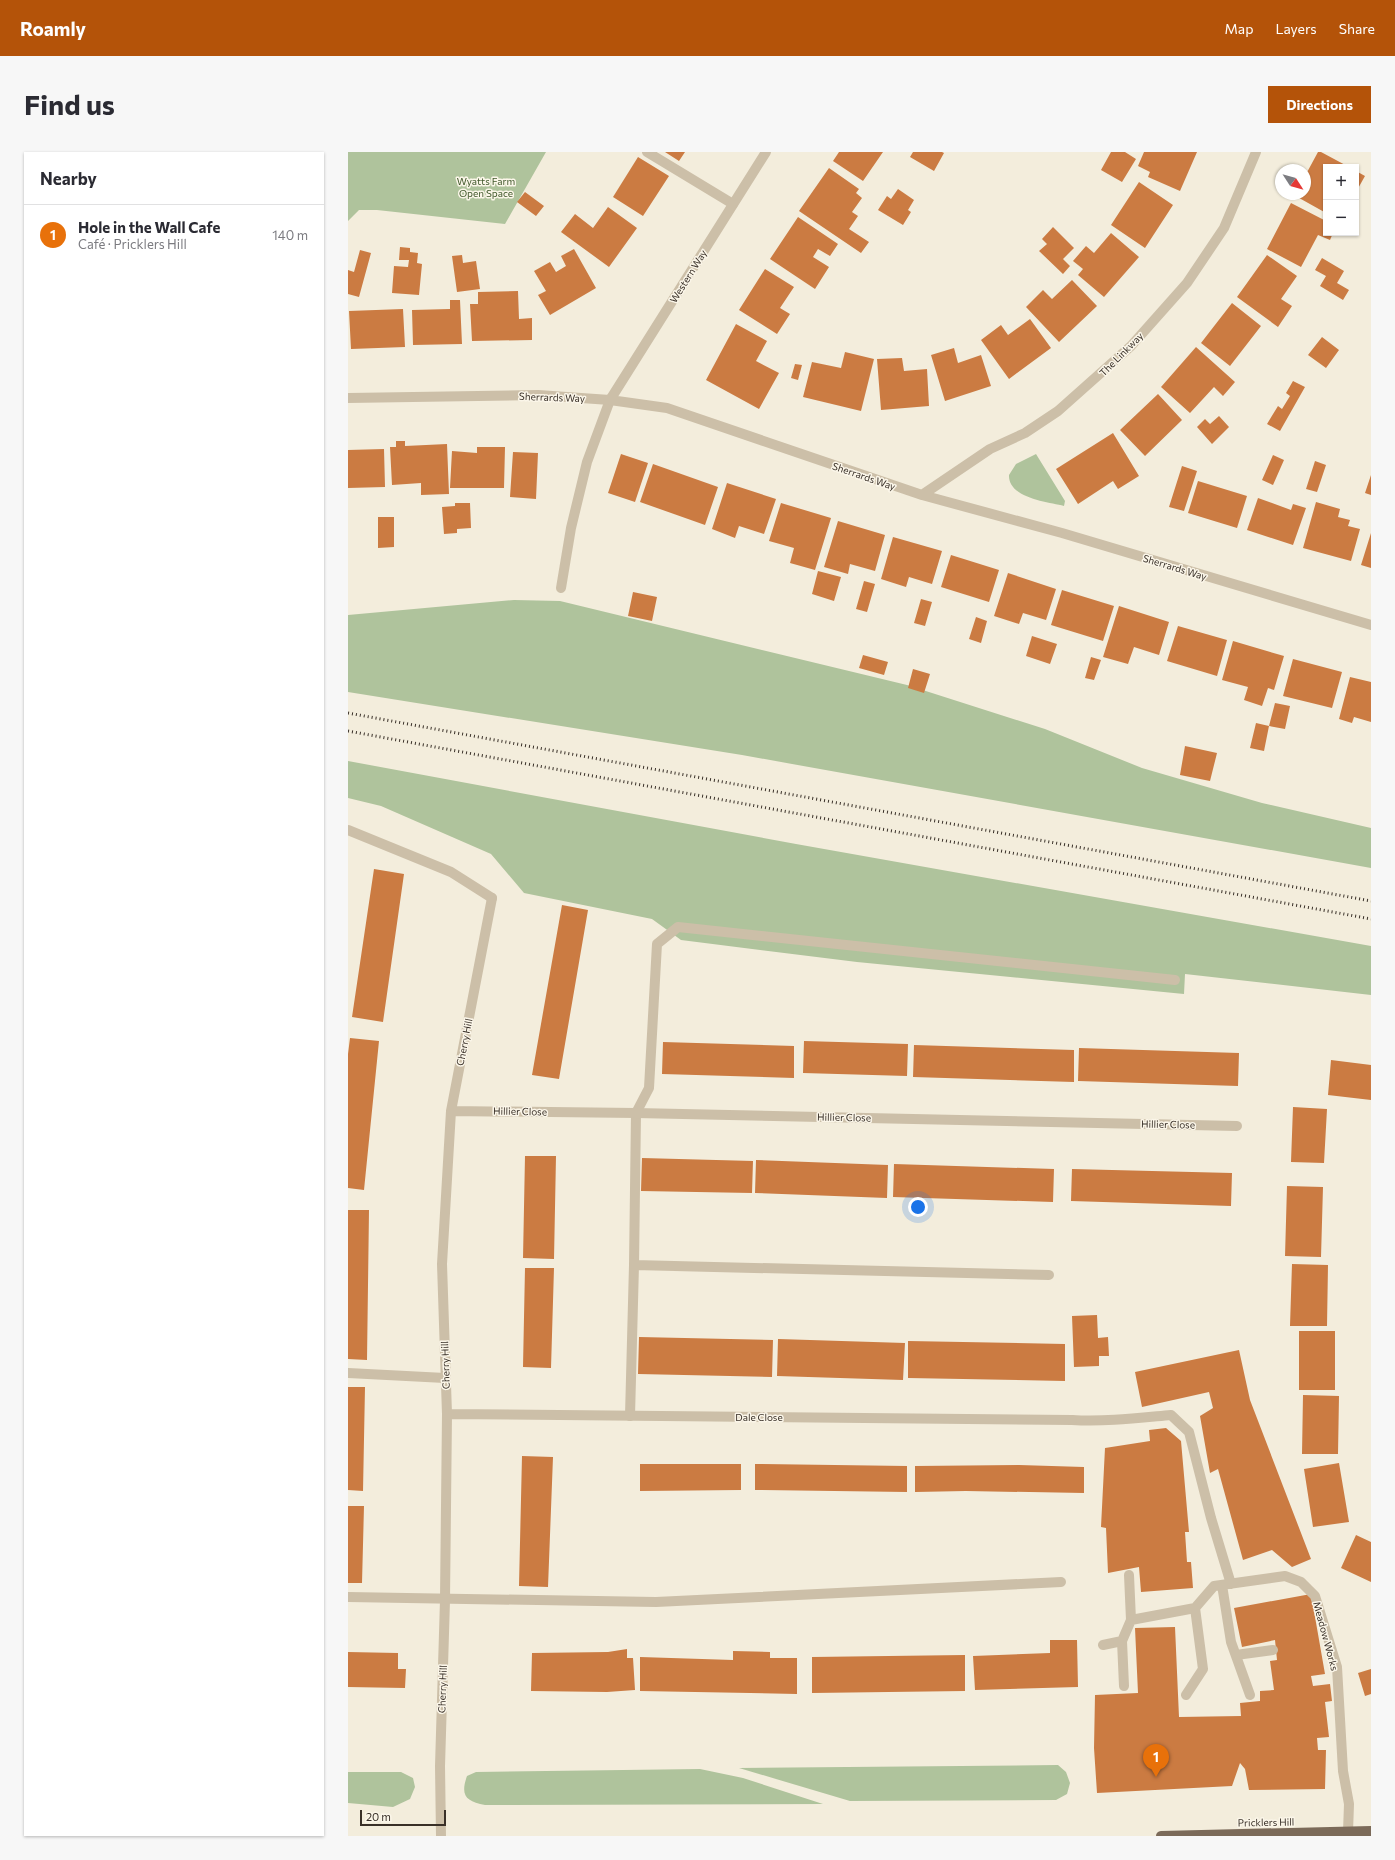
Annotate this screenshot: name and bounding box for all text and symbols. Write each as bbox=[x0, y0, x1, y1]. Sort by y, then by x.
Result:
text: Roamly bbox=[20, 17, 86, 40]
text: Map bbox=[1225, 20, 1253, 37]
text: Layers bbox=[1275, 20, 1317, 37]
text: Share bbox=[1339, 20, 1375, 37]
button: Directions bbox=[1268, 86, 1371, 123]
text: Find us bbox=[24, 87, 115, 121]
north arrow bbox=[1275, 164, 1311, 200]
map controls bbox=[1323, 164, 1359, 236]
button: + bbox=[1323, 164, 1359, 200]
text: Nearby bbox=[40, 168, 97, 189]
park label: Wyatts Farm Open Space bbox=[457, 175, 515, 199]
button: − bbox=[1323, 200, 1359, 236]
text: Hole in the Wall Cafe bbox=[78, 218, 220, 236]
text: 1 bbox=[50, 227, 56, 243]
text: 140 m bbox=[272, 227, 308, 243]
text: Café · Pricklers Hill bbox=[78, 236, 187, 252]
street label: Western Way bbox=[667, 247, 709, 305]
street label: The Linkway bbox=[1097, 330, 1145, 378]
street label: Sherrards Way bbox=[519, 390, 585, 404]
street label: Sherrards Way bbox=[831, 460, 897, 492]
street label: Sherrards Way bbox=[1142, 552, 1208, 582]
street label: Cherry Hill bbox=[454, 1017, 474, 1067]
street label: Hillier Close bbox=[493, 1105, 547, 1117]
street label: Hillier Close bbox=[817, 1111, 871, 1123]
street label: Hillier Close bbox=[1141, 1118, 1195, 1130]
your location bbox=[908, 1197, 928, 1217]
street label: Cherry Hill bbox=[438, 1341, 452, 1389]
street label: Dale Close bbox=[735, 1411, 783, 1423]
street label: Meadow Works bbox=[1311, 1600, 1341, 1672]
street label: Cherry Hill bbox=[435, 1665, 449, 1713]
pin: 1 bbox=[1143, 1744, 1169, 1777]
scale bar bbox=[360, 1808, 446, 1827]
text: 20 m bbox=[366, 1810, 391, 1823]
street label: Pricklers Hill bbox=[1238, 1816, 1294, 1828]

